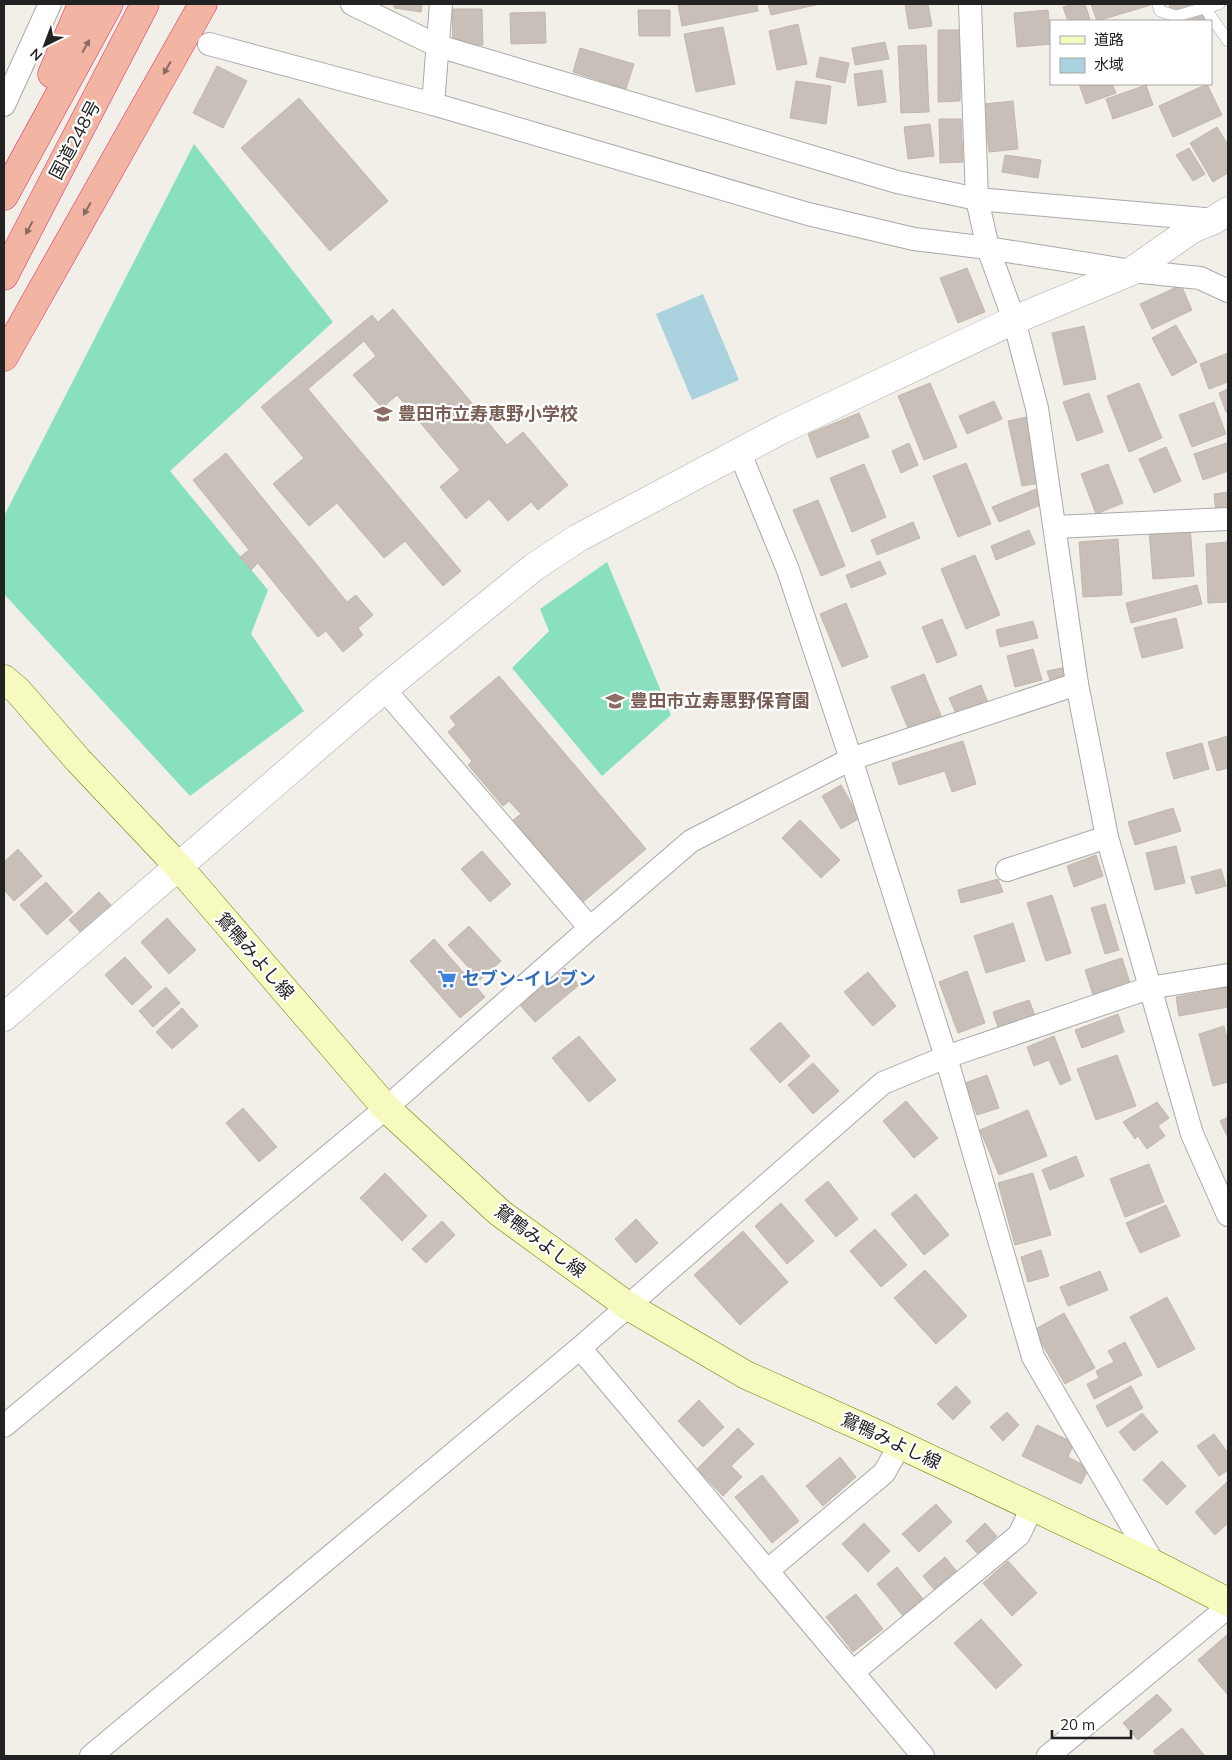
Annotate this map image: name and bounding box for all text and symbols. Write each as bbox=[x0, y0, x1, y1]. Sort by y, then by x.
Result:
north arrow bbox=[20, 20, 70, 70]
legend bbox=[1050, 20, 1212, 85]
text: 道路 bbox=[1094, 30, 1124, 49]
one-way arrow bbox=[82, 38, 90, 53]
text: N bbox=[26, 44, 46, 65]
text: 水域 bbox=[1094, 55, 1124, 74]
one-way arrow bbox=[163, 61, 172, 74]
street label: 国道248号 bbox=[44, 96, 105, 183]
one-way arrow bbox=[83, 202, 92, 216]
one-way arrow bbox=[25, 220, 33, 235]
place label: 豊田市立寿恵野小学校 bbox=[398, 402, 578, 425]
school or university icon: 豊田市立寿恵野小学校 bbox=[372, 403, 394, 425]
place label: 豊田市立寿惠野保育園 bbox=[630, 689, 810, 712]
school or university icon: 豊田市立寿惠野保育園 bbox=[604, 690, 626, 712]
street label: 鴛鴨みよし線 bbox=[211, 907, 299, 1004]
place label: セブン-イレブン bbox=[462, 967, 596, 990]
supermarket icon: セブン-イレブン bbox=[436, 968, 458, 990]
street label: 鴛鴨みよし線 bbox=[490, 1199, 590, 1282]
street label: 鴛鴨みよし線 bbox=[837, 1407, 945, 1474]
scale bar bbox=[1052, 1708, 1131, 1740]
text: 20 m bbox=[1060, 1715, 1095, 1734]

